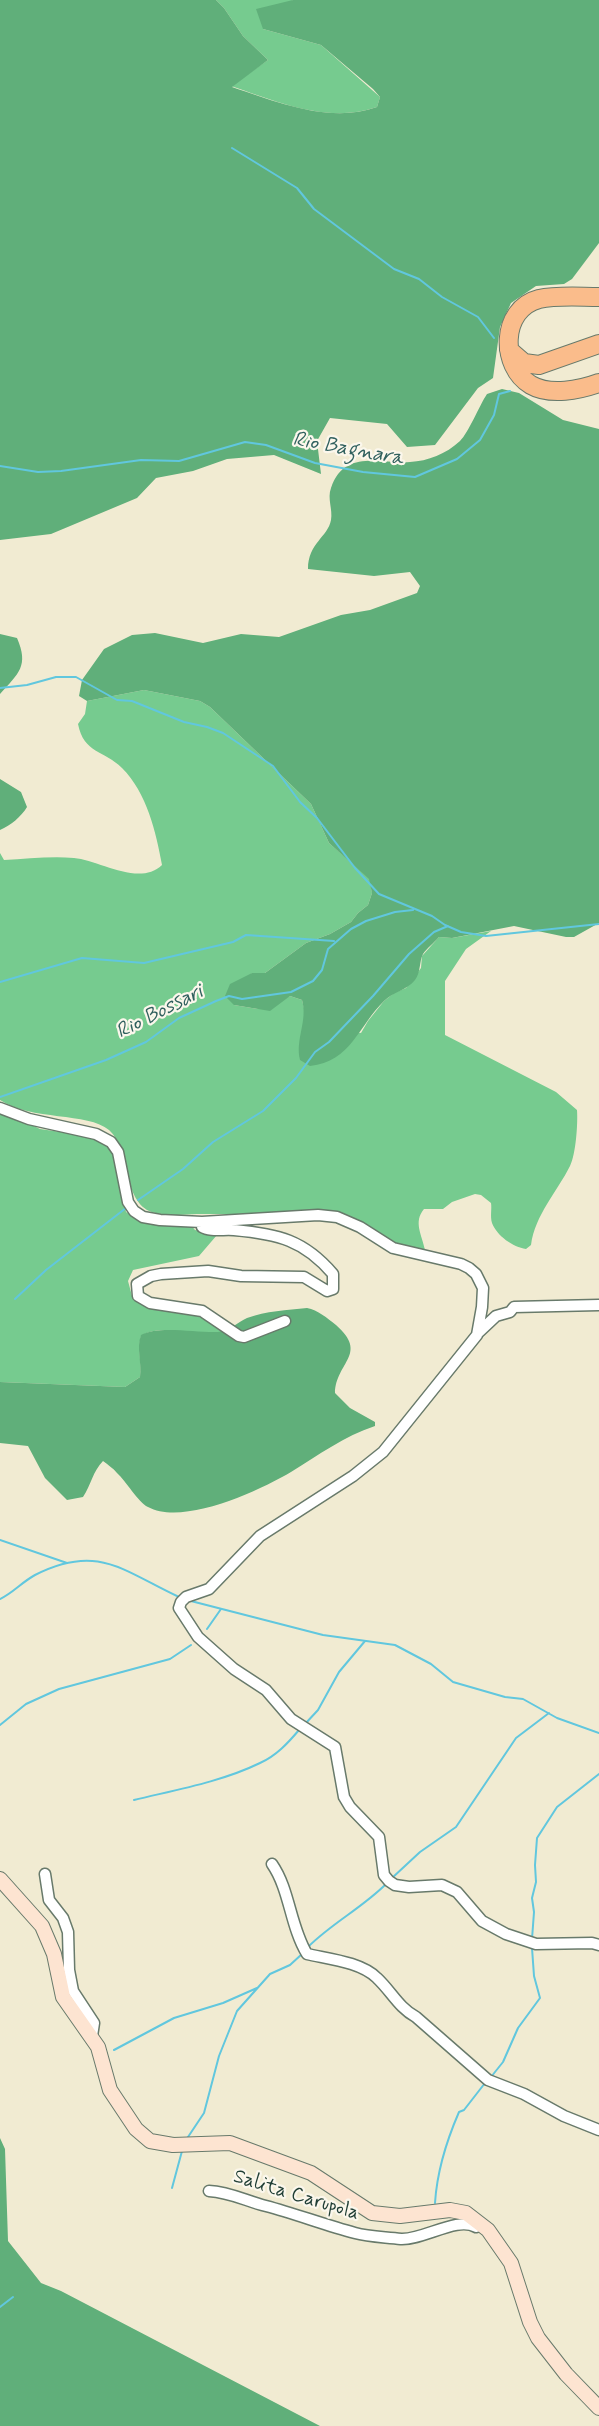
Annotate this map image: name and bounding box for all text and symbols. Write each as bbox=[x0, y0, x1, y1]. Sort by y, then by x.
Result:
water label: Rio Bagnara bbox=[291, 428, 405, 472]
water label: Rio Bossari bbox=[112, 980, 208, 1046]
street label: Salita Carupola bbox=[230, 2165, 362, 2227]

